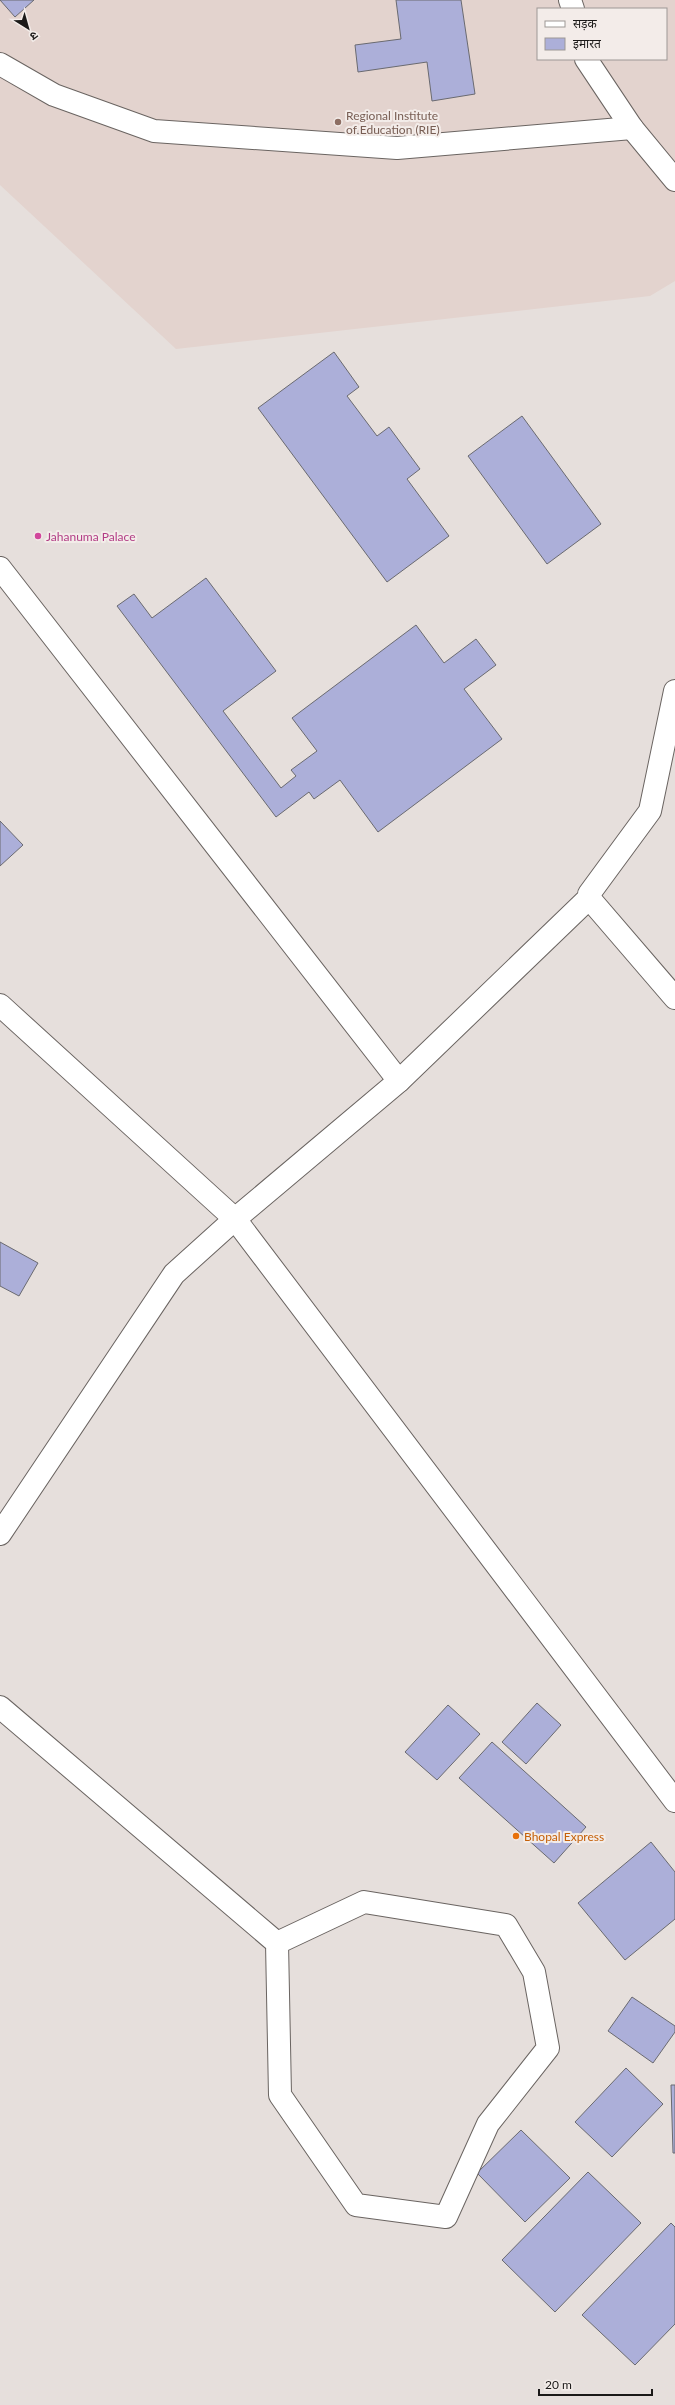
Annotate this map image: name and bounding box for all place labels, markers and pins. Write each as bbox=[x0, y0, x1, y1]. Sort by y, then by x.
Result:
place label: Regional Institute of Education (RIE) bbox=[346, 108, 440, 137]
marker: Regional Institute of Education (RIE) bbox=[333, 117, 343, 127]
place label: Jahanuma Palace bbox=[46, 529, 135, 544]
marker: Jahanuma Palace bbox=[33, 531, 43, 541]
place label: Bhopal Express bbox=[524, 1829, 604, 1844]
marker: Bhopal Express bbox=[511, 1831, 521, 1841]

